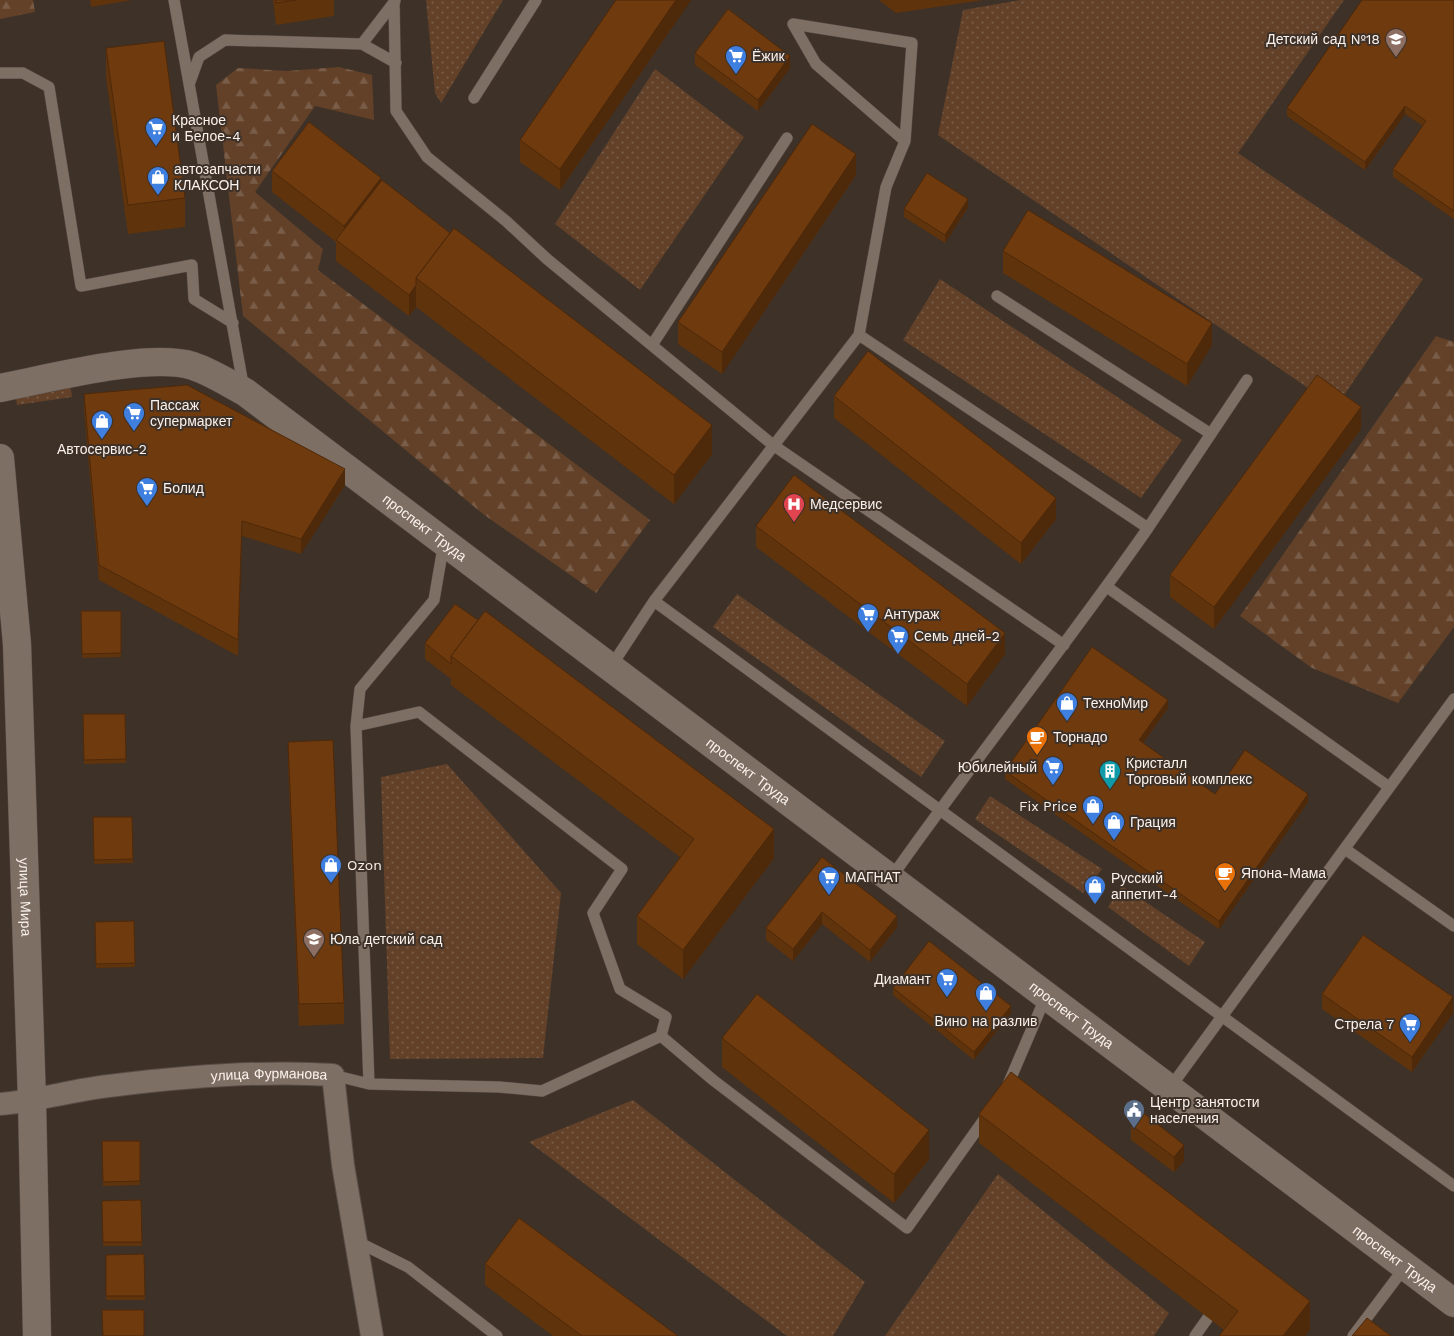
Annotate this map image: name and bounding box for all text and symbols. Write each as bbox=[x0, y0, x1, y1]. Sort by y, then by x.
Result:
school or university icon: Детский сад №18 bbox=[1384, 27, 1408, 58]
place label: Детский сад №18 bbox=[1266, 31, 1380, 47]
supermarket icon: Ёжик bbox=[724, 44, 748, 75]
place label: Ёжик bbox=[752, 48, 786, 64]
place label: Красное и Белое-4 bbox=[172, 112, 241, 144]
supermarket icon: Красное и Белое-4 bbox=[144, 116, 168, 147]
place label: автозапчасти КЛАКСОН bbox=[174, 161, 261, 193]
shop icon: автозапчасти КЛАКСОН bbox=[146, 165, 170, 196]
place label: Пассаж супермаркет bbox=[150, 397, 233, 429]
supermarket icon: Пассаж супермаркет bbox=[122, 401, 146, 432]
shop icon: Автосервис-2 bbox=[90, 409, 114, 440]
place label: Автосервис-2 bbox=[57, 441, 147, 457]
supermarket icon: Болид bbox=[135, 476, 159, 507]
place label: Болид bbox=[163, 480, 204, 496]
street label: проспект Труда bbox=[380, 491, 470, 564]
hospital icon: Медсервис bbox=[782, 492, 806, 523]
place label: Медсервис bbox=[810, 496, 882, 512]
supermarket icon: Антураж bbox=[856, 602, 880, 633]
place label: Антураж bbox=[884, 606, 940, 622]
supermarket icon: Семь дней-2 bbox=[886, 624, 910, 655]
place label: Семь дней-2 bbox=[914, 628, 1000, 644]
shop icon: ТехноМир bbox=[1055, 691, 1079, 722]
place label: ТехноМир bbox=[1083, 695, 1148, 711]
cafe icon: Торнадо bbox=[1025, 725, 1049, 756]
place label: Торнадо bbox=[1053, 729, 1108, 745]
street label: проспект Труда bbox=[703, 734, 794, 808]
supermarket icon: Юбилейный bbox=[1041, 755, 1065, 786]
place label: Кристалл Торговый комплекс bbox=[1126, 755, 1252, 787]
place label: Юбилейный bbox=[958, 759, 1037, 775]
building icon: Кристалл Торговый комплекс bbox=[1098, 759, 1122, 790]
shop icon: Fix Price bbox=[1081, 794, 1105, 825]
place label: Fix Price bbox=[1019, 798, 1077, 814]
shop icon: Грация bbox=[1102, 810, 1126, 841]
place label: Грация bbox=[1130, 814, 1176, 830]
shop icon: Ozon bbox=[319, 853, 343, 884]
place label: Ozon bbox=[347, 857, 382, 873]
street label: улица Мира bbox=[16, 858, 35, 937]
cafe icon: Япона-Мама bbox=[1213, 861, 1237, 892]
supermarket icon: МАГНАТ bbox=[817, 865, 841, 896]
place label: Япона-Мама bbox=[1241, 865, 1326, 881]
place label: МАГНАТ bbox=[845, 869, 901, 885]
place label: Русский аппетит-4 bbox=[1111, 870, 1178, 902]
shop icon: Русский аппетит-4 bbox=[1083, 874, 1107, 905]
school or university icon: Юла детский сад bbox=[302, 927, 326, 958]
place label: Юла детский сад bbox=[330, 931, 442, 947]
supermarket icon: Диамант bbox=[935, 967, 959, 998]
place label: Диамант bbox=[874, 971, 932, 987]
street label: проспект Труда bbox=[1027, 978, 1117, 1052]
shop icon: Вино на разлив bbox=[974, 981, 998, 1012]
supermarket icon: Стрела 7 bbox=[1398, 1012, 1422, 1043]
place label: Вино на разлив bbox=[935, 1013, 1037, 1029]
place label: Стрела 7 bbox=[1334, 1016, 1394, 1032]
street label: улица Фурманова bbox=[210, 1065, 328, 1084]
place label: Центр занятости населения bbox=[1150, 1094, 1260, 1126]
public building icon: Центр занятости населения bbox=[1122, 1098, 1146, 1129]
street label: проспект Труда bbox=[1350, 1222, 1440, 1296]

